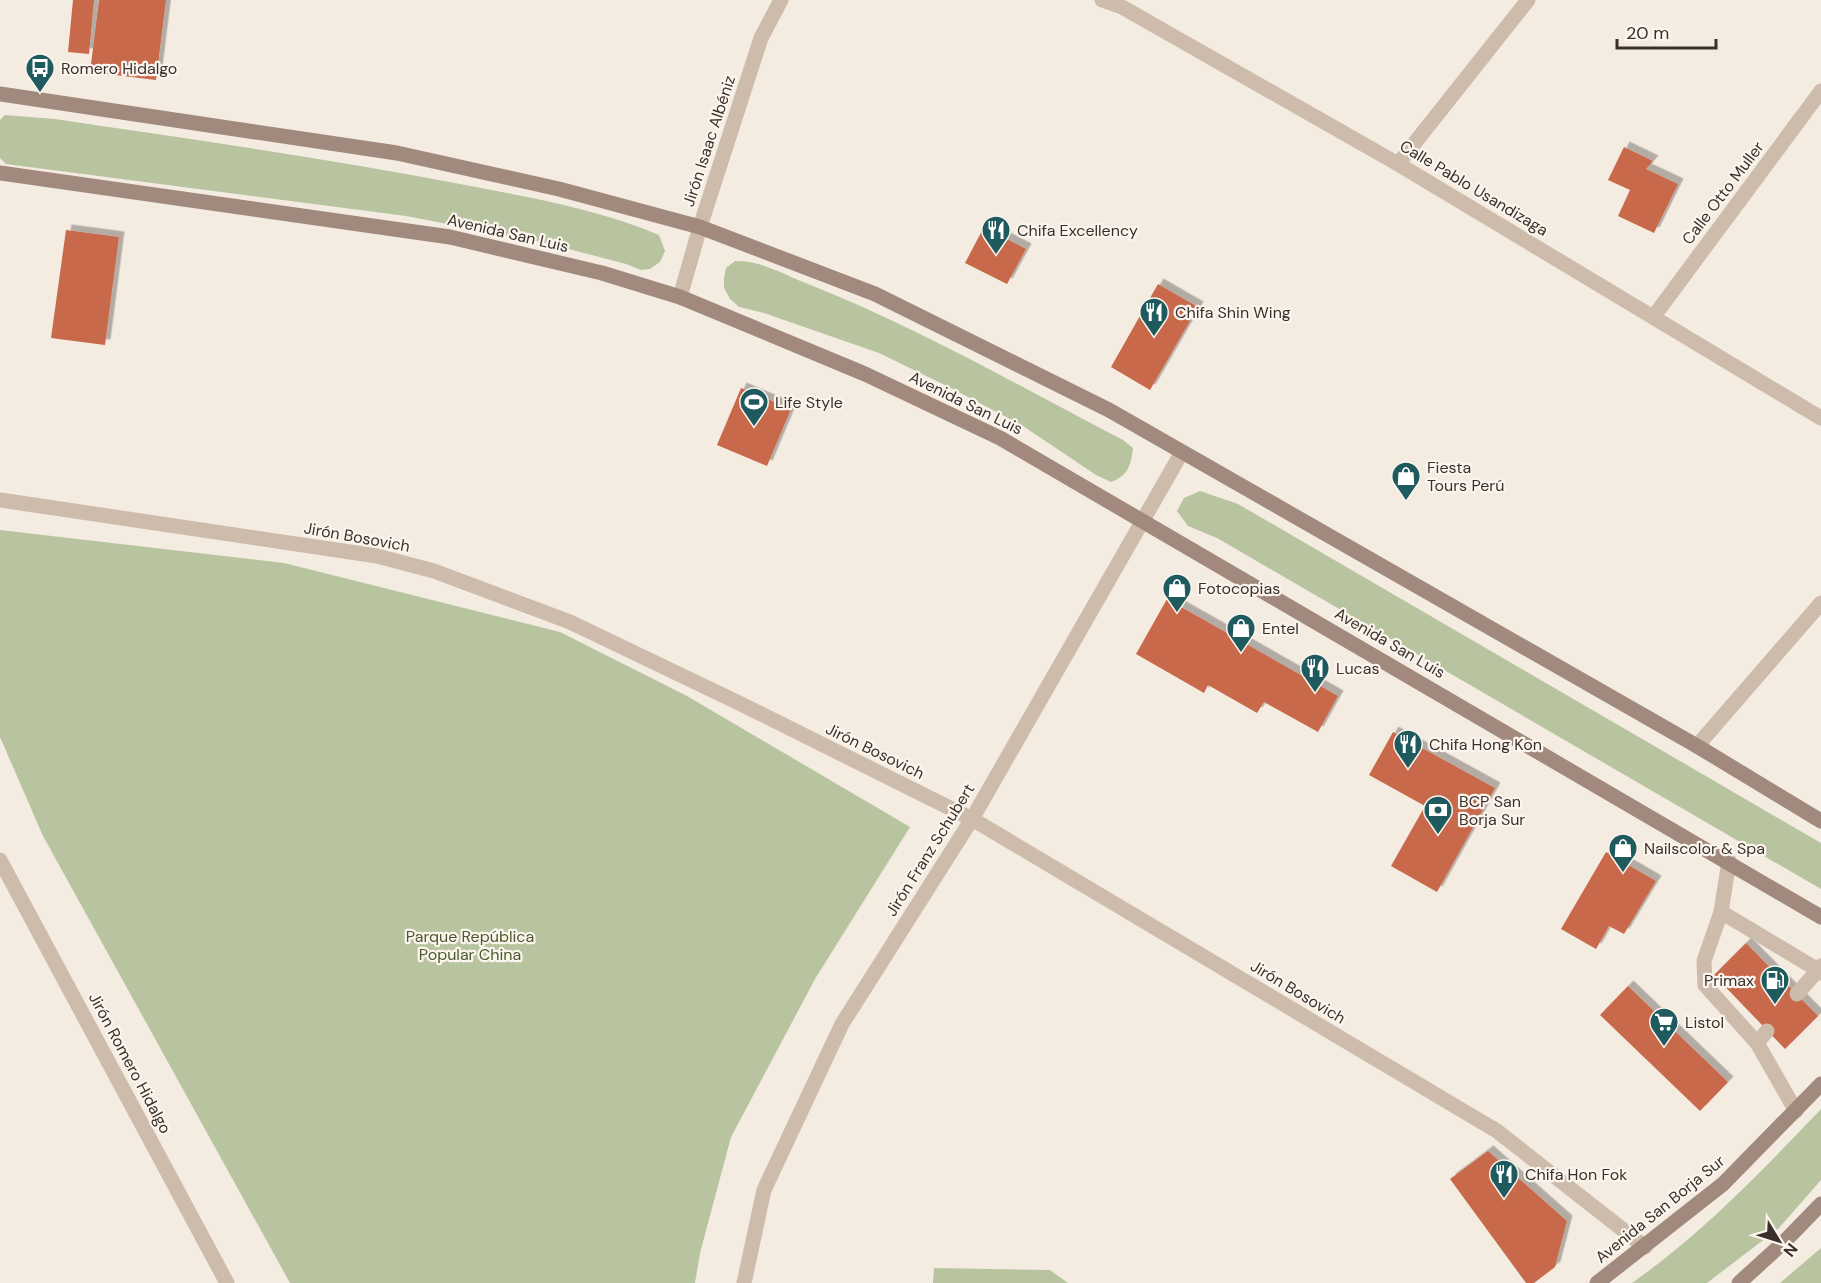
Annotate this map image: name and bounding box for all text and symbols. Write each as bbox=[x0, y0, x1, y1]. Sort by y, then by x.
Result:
scale bar bbox=[1617, 12, 1716, 50]
text: 20 m bbox=[1626, 21, 1669, 45]
bus stop icon: Romero Hidalgo bbox=[24, 52, 56, 94]
place label: Romero Hidalgo bbox=[61, 58, 177, 79]
street label: Jirón Isaac Albéniz bbox=[678, 73, 740, 209]
street label: Calle Pablo Usandizaga bbox=[1396, 135, 1552, 241]
street label: Calle Otto Muller bbox=[1677, 137, 1769, 249]
street label: Avenida San Luis bbox=[445, 209, 571, 257]
restaurant icon: Chifa Excellency bbox=[980, 214, 1012, 256]
place label: Chifa Excellency bbox=[1017, 220, 1138, 241]
restaurant icon: Chifa Shin Wing bbox=[1138, 296, 1170, 338]
place label: Chifa Shin Wing bbox=[1175, 302, 1291, 323]
street label: Avenida San Luis bbox=[906, 366, 1026, 440]
sports icon: Life Style bbox=[738, 386, 770, 428]
place label: Life Style bbox=[775, 392, 843, 413]
place label: Fiesta Tours Perú bbox=[1427, 457, 1504, 496]
shop icon: Fiesta Tours Perú bbox=[1390, 460, 1422, 502]
street label: Jirón Bosovich bbox=[302, 517, 412, 557]
shop icon: Fotocopias bbox=[1161, 572, 1193, 614]
place label: Fotocopias bbox=[1198, 578, 1280, 599]
street label: Avenida San Luis bbox=[1331, 603, 1449, 683]
shop icon: Entel bbox=[1225, 612, 1257, 654]
place label: Entel bbox=[1262, 618, 1299, 639]
restaurant icon: Lucas bbox=[1299, 652, 1331, 694]
place label: Lucas bbox=[1336, 658, 1380, 679]
street label: Jirón Bosovich bbox=[822, 718, 928, 784]
restaurant icon: Chifa Hong Kon bbox=[1392, 728, 1424, 770]
place label: Chifa Hong Kon bbox=[1429, 734, 1542, 755]
street label: Jirón Franz Schubert bbox=[881, 780, 979, 920]
place label: BCP San Borja Sur bbox=[1459, 791, 1525, 830]
bank icon: BCP San Borja Sur bbox=[1422, 794, 1454, 836]
shop icon: Nailscolor & Spa bbox=[1607, 832, 1639, 874]
place label: Nailscolor & Spa bbox=[1644, 838, 1765, 859]
park label: Parque República Popular China bbox=[406, 926, 534, 965]
street label: Jirón Bosovich bbox=[1247, 955, 1349, 1029]
fuel station icon: Primax bbox=[1759, 964, 1791, 1006]
place label: Primax bbox=[1704, 970, 1754, 991]
street label: Jirón Romero Hidalgo bbox=[84, 989, 176, 1137]
supermarket icon: Listol bbox=[1648, 1006, 1680, 1048]
place label: Listol bbox=[1685, 1012, 1724, 1033]
street label: Avenida San Borja Sur bbox=[1591, 1150, 1729, 1268]
restaurant icon: Chifa Hon Fok bbox=[1488, 1158, 1520, 1200]
place label: Chifa Hon Fok bbox=[1525, 1164, 1627, 1185]
north arrow bbox=[1749, 1211, 1809, 1271]
text: N bbox=[1779, 1239, 1802, 1261]

